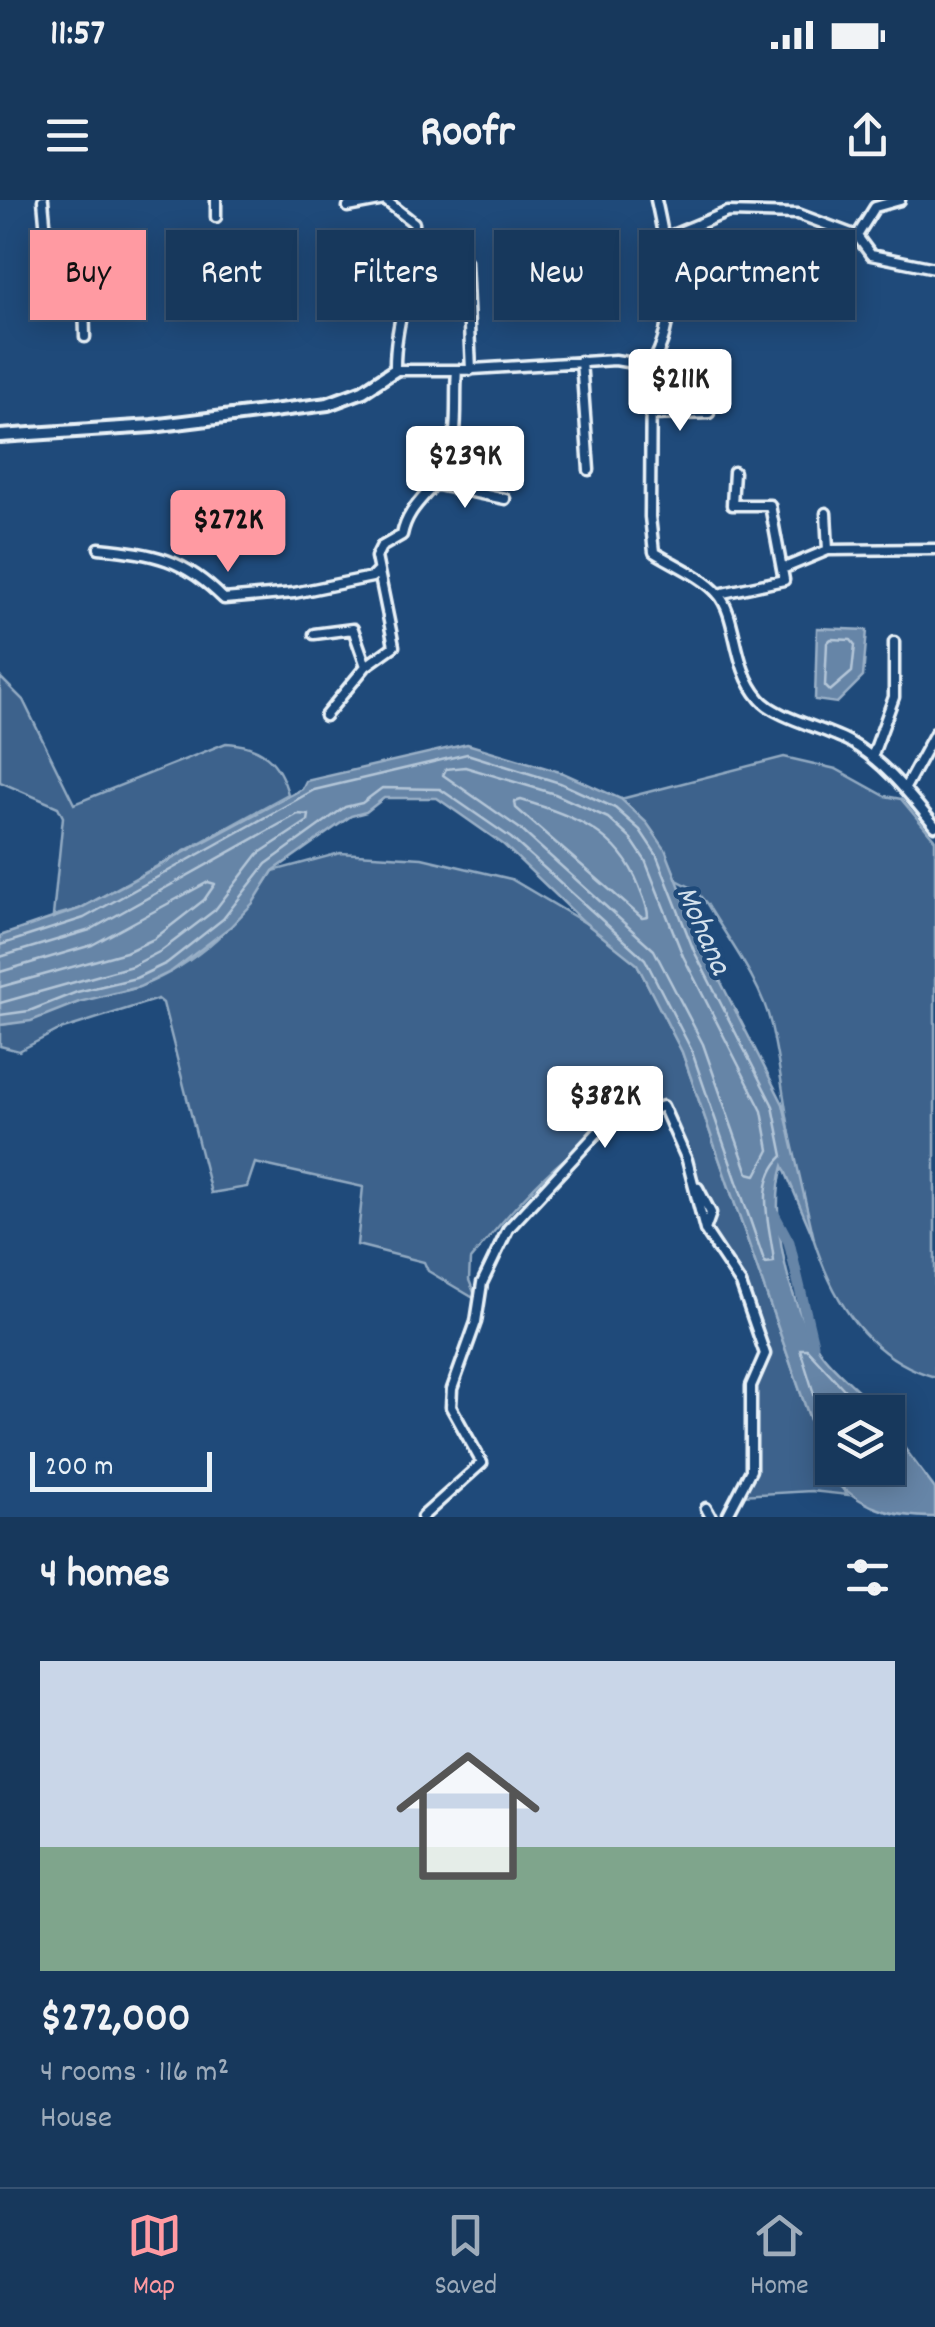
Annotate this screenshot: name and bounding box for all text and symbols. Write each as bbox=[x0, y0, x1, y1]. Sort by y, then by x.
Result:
text: 11:57 bbox=[50, 8, 105, 63]
text: Roofr bbox=[420, 103, 515, 167]
icon: menu bbox=[40, 108, 95, 163]
icon: share bbox=[840, 108, 895, 163]
chip: Buy bbox=[30, 230, 146, 320]
chip: Rent bbox=[166, 230, 297, 320]
chip: Filters bbox=[317, 230, 474, 320]
chip: New bbox=[494, 230, 619, 320]
chip: Apartment bbox=[639, 230, 855, 320]
pin: $211K bbox=[610, 349, 750, 434]
text: $211K bbox=[650, 358, 710, 404]
pin: $239K bbox=[395, 426, 535, 511]
text: $239K bbox=[428, 435, 502, 481]
pin: $272K bbox=[158, 490, 298, 575]
text: $272K bbox=[192, 499, 264, 545]
water label: Mohana bbox=[661, 879, 742, 984]
pin: $382K bbox=[535, 1066, 675, 1151]
text: $382K bbox=[569, 1075, 641, 1121]
map controls bbox=[815, 1395, 905, 1485]
button: layers bbox=[815, 1395, 905, 1485]
scale bar bbox=[30, 1447, 212, 1492]
text: 200 m bbox=[45, 1449, 113, 1489]
text: 4 homes bbox=[40, 1547, 170, 1607]
icon: filters bbox=[840, 1550, 895, 1605]
icon: home bbox=[378, 1726, 558, 1906]
text: $272,000 bbox=[40, 1991, 191, 2051]
text: 4 rooms · 116 m² bbox=[40, 2051, 229, 2097]
text: House bbox=[40, 2097, 112, 2143]
tab: Map bbox=[127, 2208, 182, 2308]
tab: Saved bbox=[435, 2208, 497, 2308]
tab: Home bbox=[750, 2208, 808, 2308]

